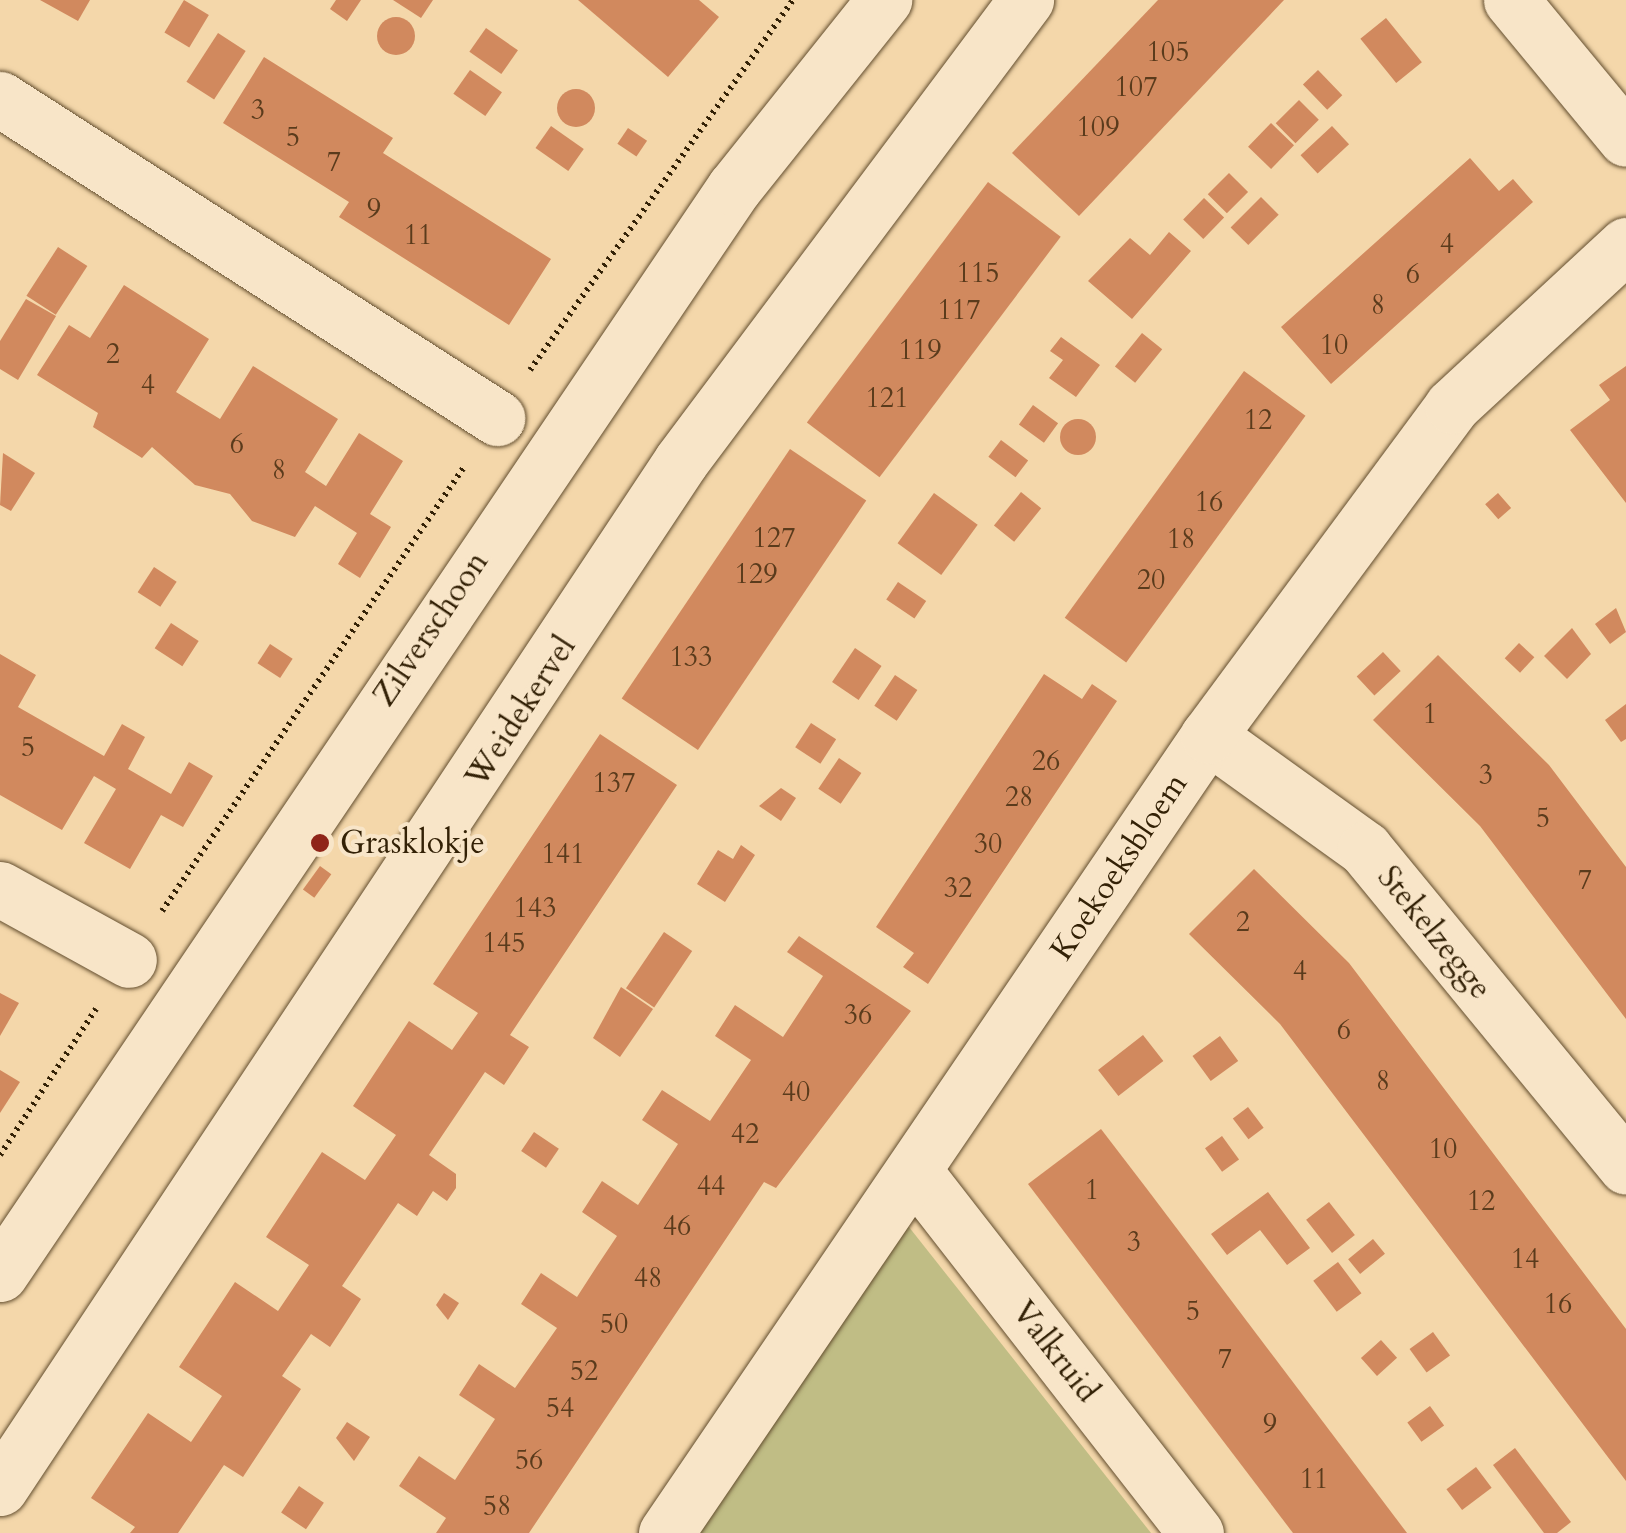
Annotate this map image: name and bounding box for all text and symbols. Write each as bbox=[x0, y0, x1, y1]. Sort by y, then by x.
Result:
house number: 105 bbox=[1146, 35, 1190, 69]
house number: 107 bbox=[1114, 70, 1158, 104]
house number: 3 bbox=[251, 93, 265, 127]
house number: 109 bbox=[1076, 110, 1120, 144]
house number: 5 bbox=[286, 120, 300, 154]
house number: 7 bbox=[327, 145, 341, 179]
house number: 9 bbox=[367, 192, 381, 226]
house number: 11 bbox=[404, 218, 432, 252]
house number: 4 bbox=[1440, 227, 1454, 261]
house number: 115 bbox=[956, 256, 1000, 290]
house number: 6 bbox=[1406, 257, 1420, 291]
house number: 8 bbox=[1371, 288, 1385, 322]
house number: 117 bbox=[937, 293, 981, 327]
house number: 10 bbox=[1320, 328, 1348, 362]
house number: 119 bbox=[898, 333, 942, 367]
house number: 2 bbox=[106, 337, 120, 371]
house number: 4 bbox=[141, 368, 155, 402]
house number: 121 bbox=[865, 381, 909, 415]
house number: 12 bbox=[1244, 403, 1272, 437]
house number: 6 bbox=[230, 427, 244, 461]
house number: 8 bbox=[272, 453, 286, 487]
house number: 16 bbox=[1195, 485, 1223, 519]
house number: 127 bbox=[752, 521, 796, 555]
house number: 18 bbox=[1167, 522, 1195, 556]
street label: Zilverschoon bbox=[365, 544, 497, 714]
house number: 129 bbox=[734, 557, 778, 591]
house number: 20 bbox=[1137, 563, 1165, 597]
street label: Weidekervel bbox=[458, 629, 584, 795]
house number: 133 bbox=[669, 640, 713, 674]
house number: 1 bbox=[1423, 697, 1437, 731]
house number: 5 bbox=[21, 730, 35, 764]
house number: 26 bbox=[1032, 744, 1060, 778]
house number: 3 bbox=[1479, 758, 1493, 792]
house number: 137 bbox=[592, 766, 636, 800]
street label: Koekoeksbloem bbox=[1043, 766, 1195, 968]
house number: 28 bbox=[1005, 780, 1033, 814]
house number: 5 bbox=[1536, 801, 1550, 835]
place label: Grasklokje bbox=[340, 824, 485, 862]
house number: 30 bbox=[974, 827, 1002, 861]
marker: Grasklokje bbox=[309, 832, 331, 854]
house number: 141 bbox=[541, 837, 585, 871]
street label: Stekelzegge bbox=[1369, 859, 1499, 1007]
house number: 7 bbox=[1578, 863, 1592, 897]
house number: 32 bbox=[944, 871, 972, 905]
house number: 143 bbox=[513, 891, 557, 925]
house number: 2 bbox=[1236, 905, 1250, 939]
house number: 145 bbox=[482, 926, 526, 960]
house number: 4 bbox=[1293, 954, 1307, 988]
house number: 36 bbox=[844, 998, 872, 1032]
house number: 6 bbox=[1337, 1013, 1351, 1047]
house number: 8 bbox=[1376, 1064, 1390, 1098]
house number: 40 bbox=[782, 1075, 810, 1109]
house number: 42 bbox=[731, 1117, 759, 1151]
house number: 10 bbox=[1429, 1132, 1457, 1166]
house number: 44 bbox=[697, 1169, 725, 1203]
house number: 1 bbox=[1085, 1173, 1099, 1207]
house number: 12 bbox=[1467, 1184, 1495, 1218]
house number: 46 bbox=[663, 1209, 691, 1243]
house number: 3 bbox=[1127, 1225, 1141, 1259]
house number: 14 bbox=[1511, 1242, 1539, 1276]
house number: 48 bbox=[634, 1261, 662, 1295]
house number: 16 bbox=[1544, 1287, 1572, 1321]
street label: Valkruid bbox=[1004, 1294, 1106, 1410]
house number: 5 bbox=[1186, 1294, 1200, 1328]
house number: 50 bbox=[600, 1307, 628, 1341]
house number: 7 bbox=[1218, 1342, 1232, 1376]
house number: 52 bbox=[570, 1354, 598, 1388]
house number: 54 bbox=[546, 1391, 574, 1425]
house number: 9 bbox=[1263, 1407, 1277, 1441]
house number: 56 bbox=[515, 1443, 543, 1477]
house number: 11 bbox=[1300, 1462, 1328, 1496]
house number: 58 bbox=[483, 1489, 511, 1523]

